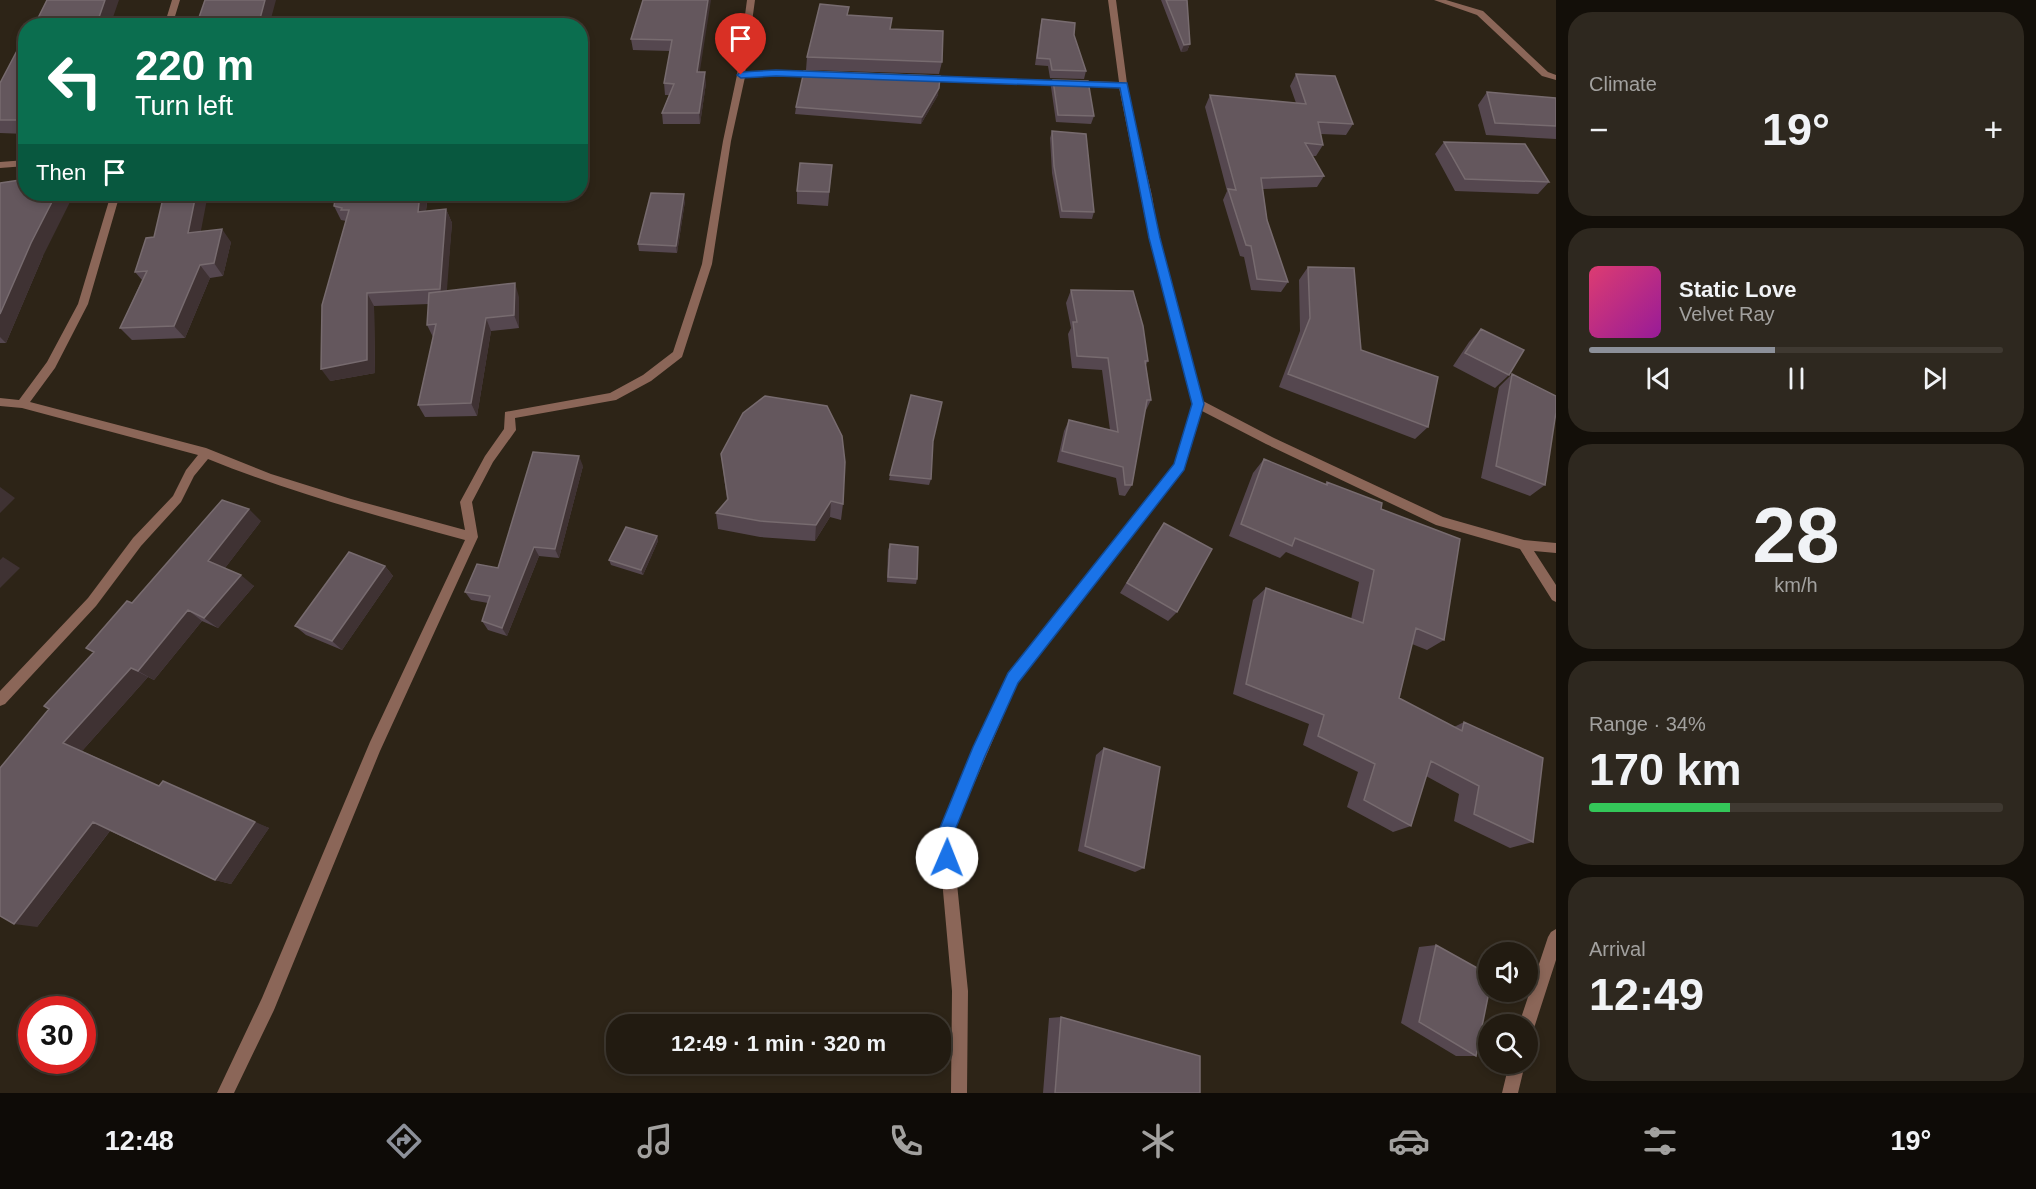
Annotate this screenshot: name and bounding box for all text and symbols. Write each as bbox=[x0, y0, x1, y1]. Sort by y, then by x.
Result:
pin bbox=[715, 13, 766, 75]
icon: arrive bbox=[724, 22, 757, 55]
icon: left bbox=[36, 42, 114, 120]
text: 220 m bbox=[135, 42, 254, 89]
text: Climate bbox=[1589, 73, 1657, 95]
text: Turn left bbox=[135, 91, 233, 121]
text: 19° bbox=[1762, 104, 1830, 155]
text: − bbox=[1589, 111, 1608, 148]
text: + bbox=[1984, 111, 2003, 148]
icon: arrive bbox=[98, 156, 131, 189]
text: Then bbox=[36, 160, 86, 185]
text: Static Love bbox=[1679, 277, 1796, 302]
text: Velvet Ray bbox=[1679, 303, 1775, 325]
icon: previous bbox=[1642, 362, 1675, 395]
icon: pause bbox=[1780, 362, 1813, 395]
icon: next bbox=[1918, 362, 1951, 395]
text: 28 bbox=[1753, 491, 1839, 579]
text: km/h bbox=[1774, 574, 1818, 596]
text: Range · 34% bbox=[1589, 713, 1706, 735]
text: 170 km bbox=[1589, 744, 1742, 795]
position arrow bbox=[915, 826, 979, 890]
text: Arrival bbox=[1589, 938, 1646, 960]
map controls bbox=[1478, 942, 1538, 1074]
button: sound bbox=[1478, 942, 1538, 1002]
text: 12:49 bbox=[1589, 969, 1704, 1020]
speed limit sign: 30 bbox=[18, 996, 96, 1074]
button: search bbox=[1478, 1014, 1538, 1074]
text: 12:49 · 1 min · 320 m bbox=[671, 1031, 886, 1056]
icon: directions bbox=[383, 1120, 425, 1162]
icon: music bbox=[634, 1120, 676, 1162]
icon: phone bbox=[885, 1120, 927, 1162]
icon: climate bbox=[1137, 1120, 1179, 1162]
icon: car bbox=[1388, 1120, 1430, 1162]
icon: filters bbox=[1639, 1120, 1681, 1162]
text: 12:48 bbox=[105, 1126, 174, 1156]
text: 19° bbox=[1890, 1126, 1931, 1156]

